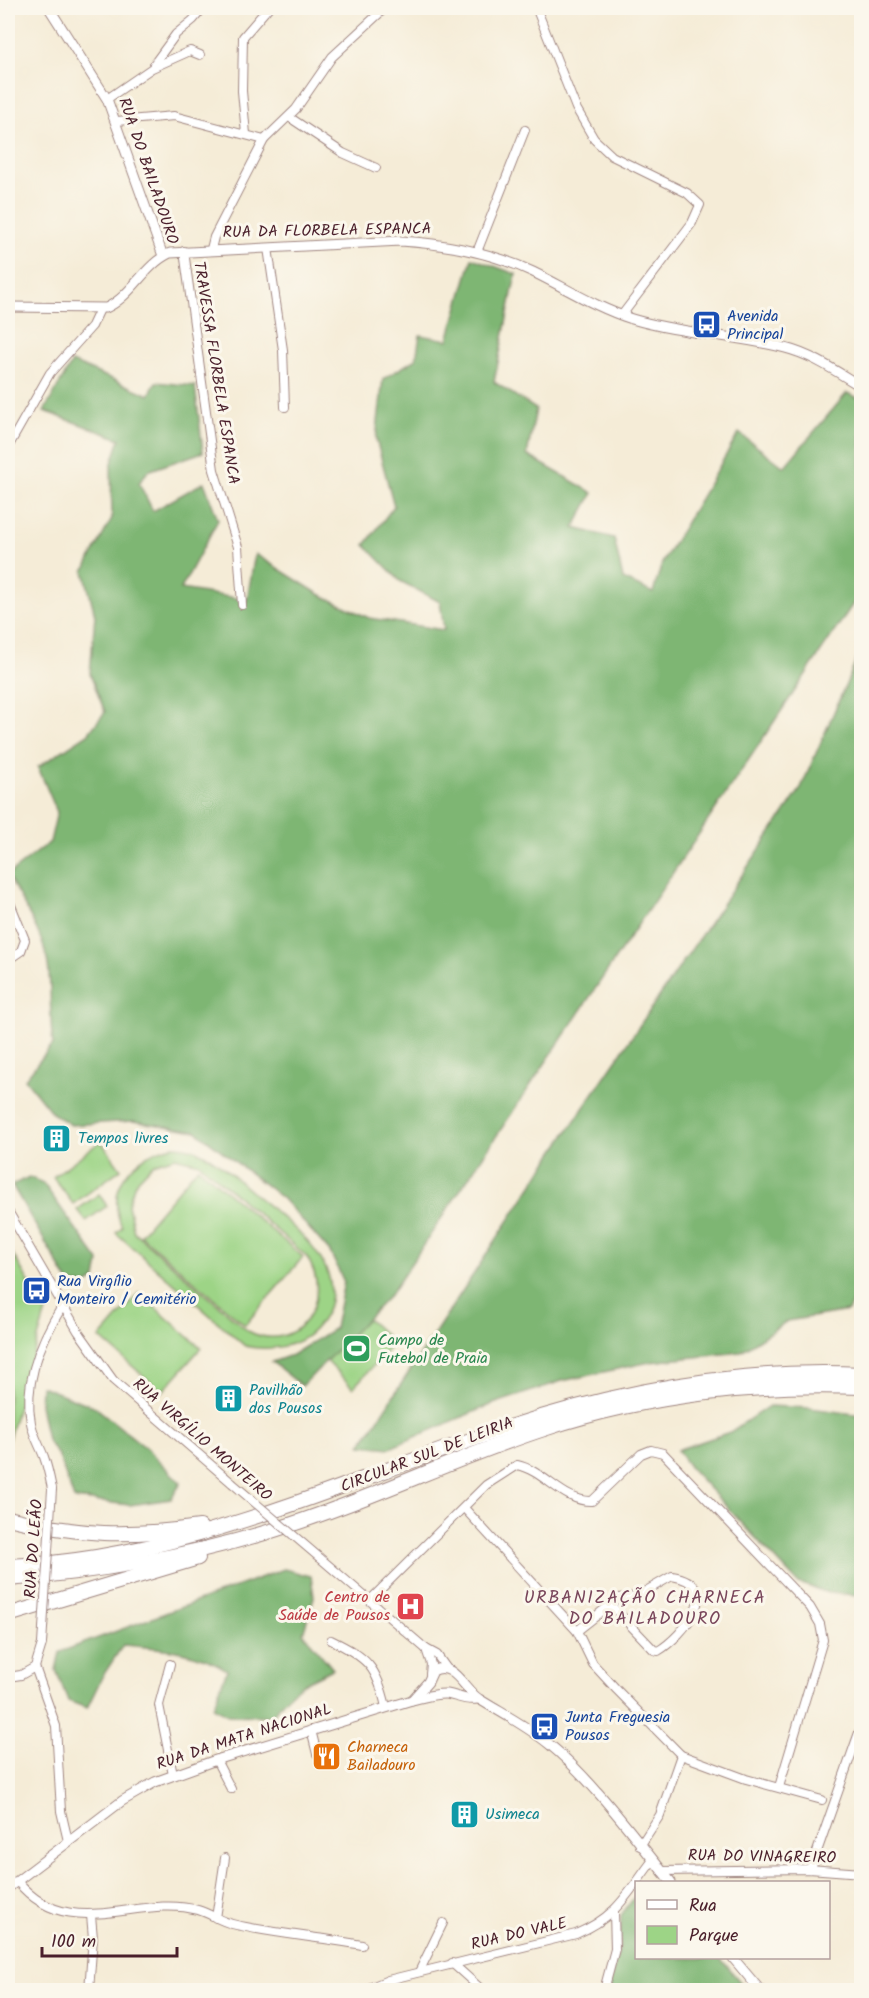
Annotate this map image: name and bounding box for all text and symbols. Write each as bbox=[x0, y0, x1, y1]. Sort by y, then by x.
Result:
street label: RUA DO BAILADOURO bbox=[111, 94, 185, 248]
street label: RUA DA FLORBELA ESPANCA bbox=[222, 217, 432, 245]
street label: TRAVESSA FLORBELA ESPANCA bbox=[186, 260, 246, 487]
place label: Avenida Principal bbox=[727, 304, 783, 347]
bus stop icon: Avenida Principal bbox=[690, 309, 722, 341]
building icon: Tempos livres bbox=[41, 1122, 73, 1154]
place label: Tempos livres bbox=[78, 1126, 169, 1151]
place label: Rua Virgílio Monteiro / Cemitério bbox=[57, 1269, 197, 1312]
bus stop icon: Rua Virgílio Monteiro / Cemitério bbox=[20, 1274, 52, 1306]
place label: Campo de Futebol de Praia bbox=[378, 1328, 488, 1371]
sports icon: Campo de Futebol de Praia bbox=[341, 1333, 373, 1365]
street label: RUA VIRGÍLIO MONTEIRO bbox=[127, 1372, 277, 1508]
place label: Pavilhão dos Pousos bbox=[249, 1378, 322, 1421]
building icon: Pavilhão dos Pousos bbox=[212, 1383, 244, 1415]
street label: CIRCULAR SUL DE LEIRIA bbox=[337, 1410, 517, 1500]
street label: RUA DO LEÃO bbox=[18, 1498, 50, 1599]
district label: URBANIZAÇÃO CHARNECA DO BAILADOURO bbox=[524, 1584, 766, 1634]
place label: Centro de Saúde de Pousos bbox=[279, 1585, 390, 1628]
hospital icon: Centro de Saúde de Pousos bbox=[395, 1590, 427, 1622]
street label: RUA DA MATA NACIONAL bbox=[153, 1697, 335, 1777]
place label: Junta Freguesia Pousos bbox=[565, 1705, 670, 1748]
bus stop icon: Junta Freguesia Pousos bbox=[528, 1710, 560, 1742]
place label: Charneca Bailadouro bbox=[347, 1735, 415, 1778]
restaurant icon: Charneca Bailadouro bbox=[310, 1740, 342, 1772]
building icon: Usimeca bbox=[448, 1798, 480, 1830]
place label: Usimeca bbox=[485, 1802, 540, 1827]
street label: RUA DO VINAGREIRO bbox=[688, 1843, 837, 1871]
legend bbox=[635, 1881, 830, 1959]
text: Rua bbox=[689, 1892, 717, 1921]
street label: RUA DO VALE bbox=[468, 1911, 570, 1957]
scale bar bbox=[42, 1920, 177, 1958]
text: Parque bbox=[689, 1922, 738, 1951]
text: 100 m bbox=[51, 1928, 96, 1957]

